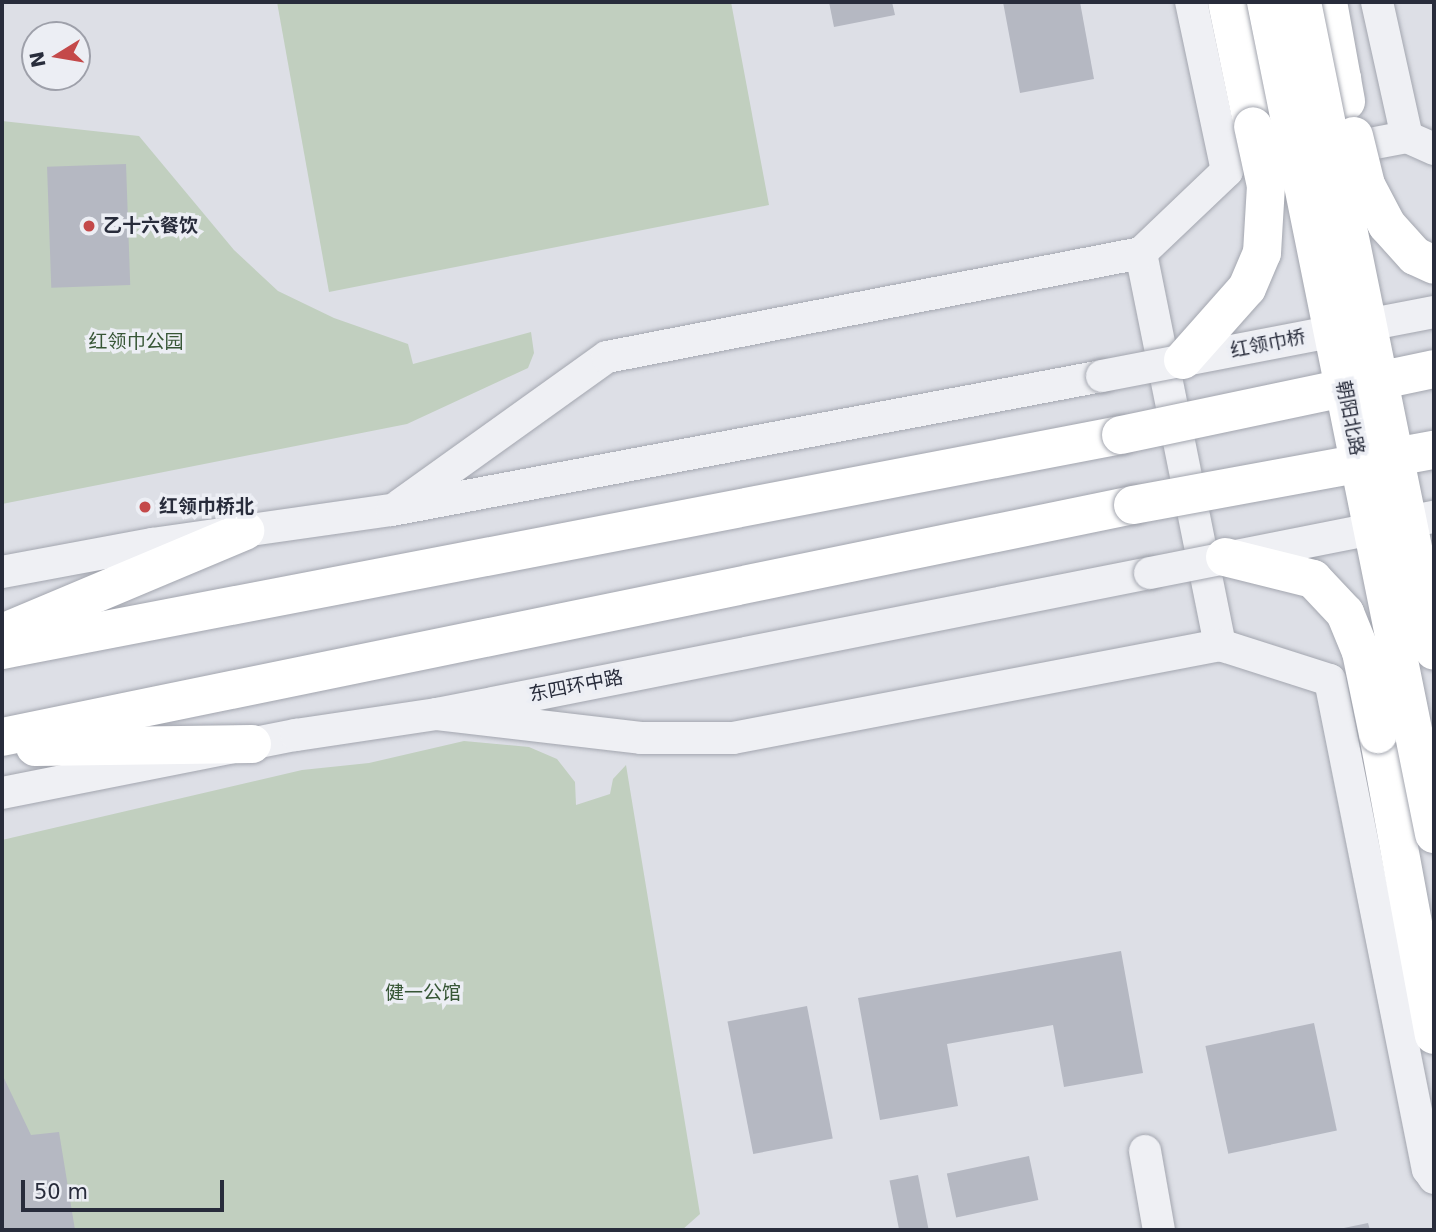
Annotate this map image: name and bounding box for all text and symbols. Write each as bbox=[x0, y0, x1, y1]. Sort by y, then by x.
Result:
north arrow bbox=[21, 21, 91, 91]
text: N bbox=[25, 50, 50, 70]
place label: 乙十六餐饮 bbox=[103, 215, 198, 237]
marker: 乙十六餐饮 bbox=[81, 218, 97, 234]
street label: 红领巾桥 bbox=[1229, 326, 1307, 362]
park label: 红领巾公园 bbox=[89, 331, 183, 353]
street label: 朝阳北路 bbox=[1332, 379, 1368, 457]
place label: 红领巾桥北 bbox=[159, 496, 254, 518]
marker: 红领巾桥北 bbox=[137, 499, 153, 515]
street label: 东四环中路 bbox=[527, 666, 625, 706]
park label: 健一公馆 bbox=[385, 982, 461, 1004]
scale bar bbox=[24, 1166, 228, 1210]
text: 50 m bbox=[34, 1180, 88, 1204]

